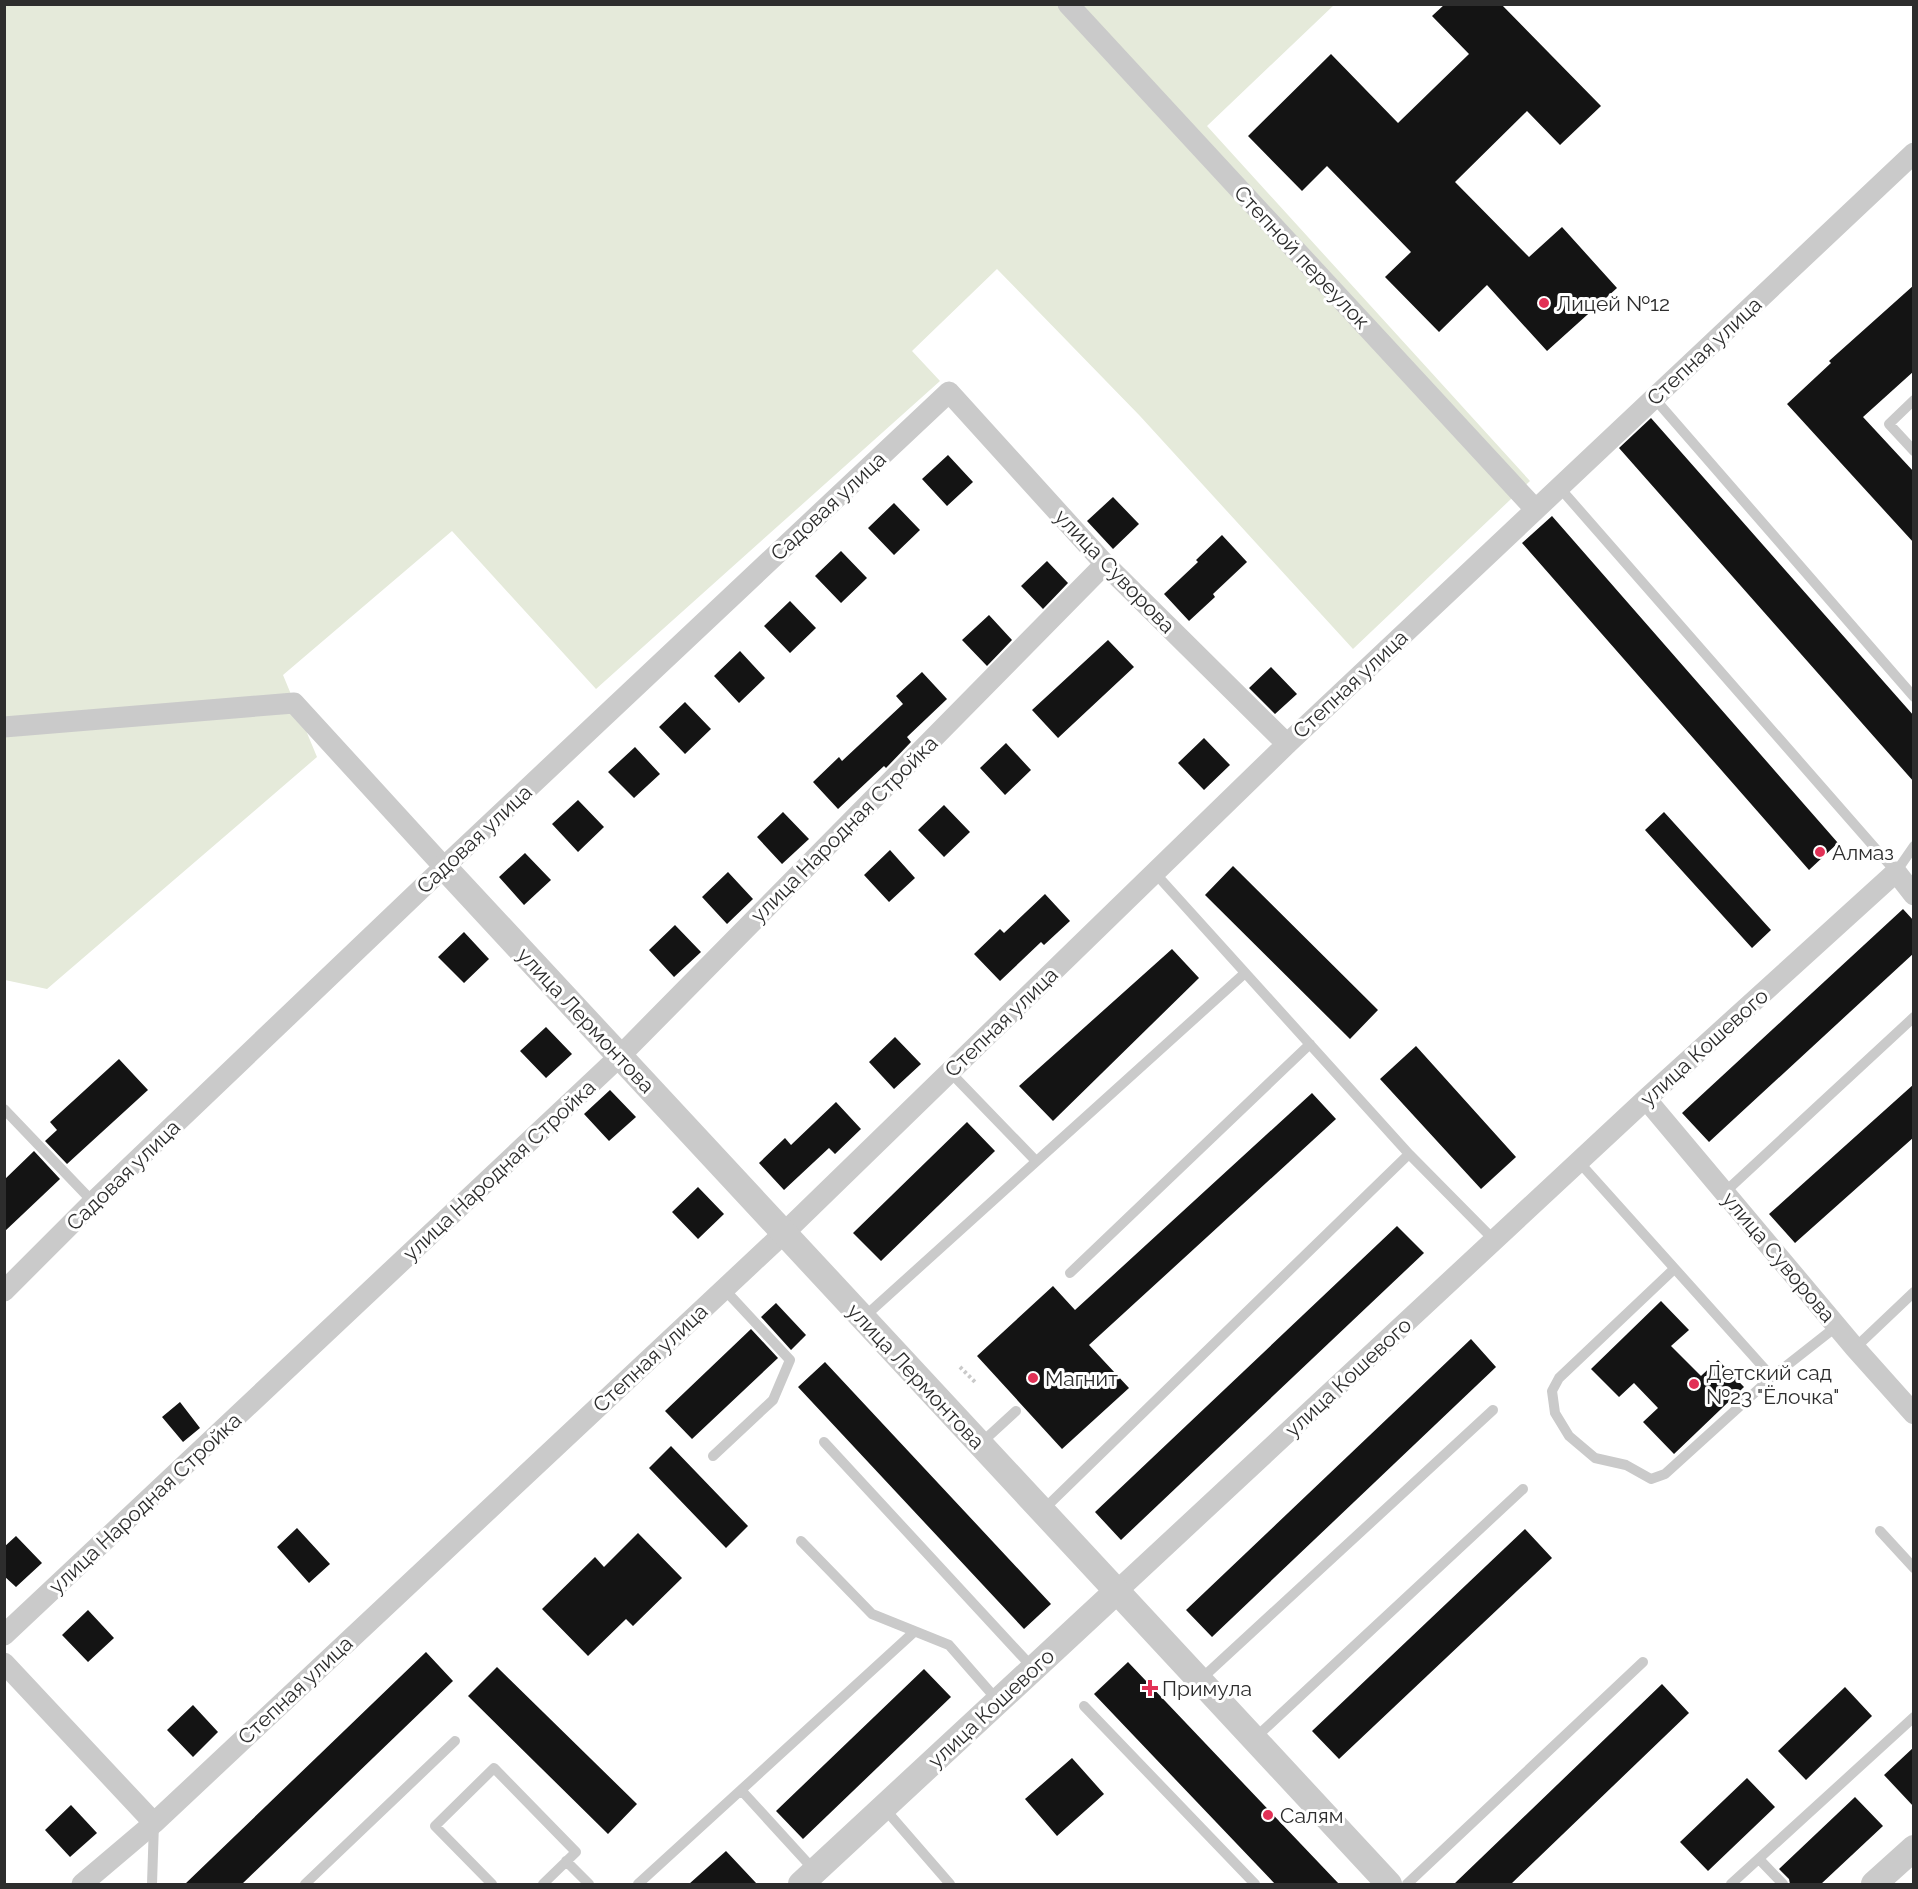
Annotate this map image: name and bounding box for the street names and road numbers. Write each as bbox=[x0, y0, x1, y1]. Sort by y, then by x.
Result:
street label: Степной переулок bbox=[1229, 180, 1375, 334]
street label: Степная улица bbox=[1642, 292, 1766, 410]
street label: Садовая улица bbox=[765, 446, 891, 566]
street label: улица Суворова bbox=[1050, 504, 1180, 638]
street label: Степная улица bbox=[1288, 625, 1412, 743]
street label: улица Народная Стройка bbox=[745, 730, 943, 928]
street label: Садовая улица bbox=[411, 779, 537, 899]
street label: улица Лермонтова bbox=[512, 942, 660, 1098]
street label: Степная улица bbox=[939, 962, 1063, 1082]
street label: улица Кошевого bbox=[1635, 983, 1773, 1111]
street label: улица Народная Стройка bbox=[398, 1074, 600, 1266]
street label: Садовая улица bbox=[61, 1115, 185, 1235]
street label: улица Суворова bbox=[1717, 1187, 1841, 1327]
street label: улица Лермонтова bbox=[842, 1298, 990, 1454]
street label: Степная улица bbox=[588, 1299, 712, 1417]
street label: улица Кошевого bbox=[1280, 1312, 1416, 1442]
street label: улица Народная Стройка bbox=[44, 1407, 246, 1599]
street label: Степная улица bbox=[233, 1631, 357, 1749]
street label: улица Кошевого bbox=[923, 1643, 1059, 1773]

